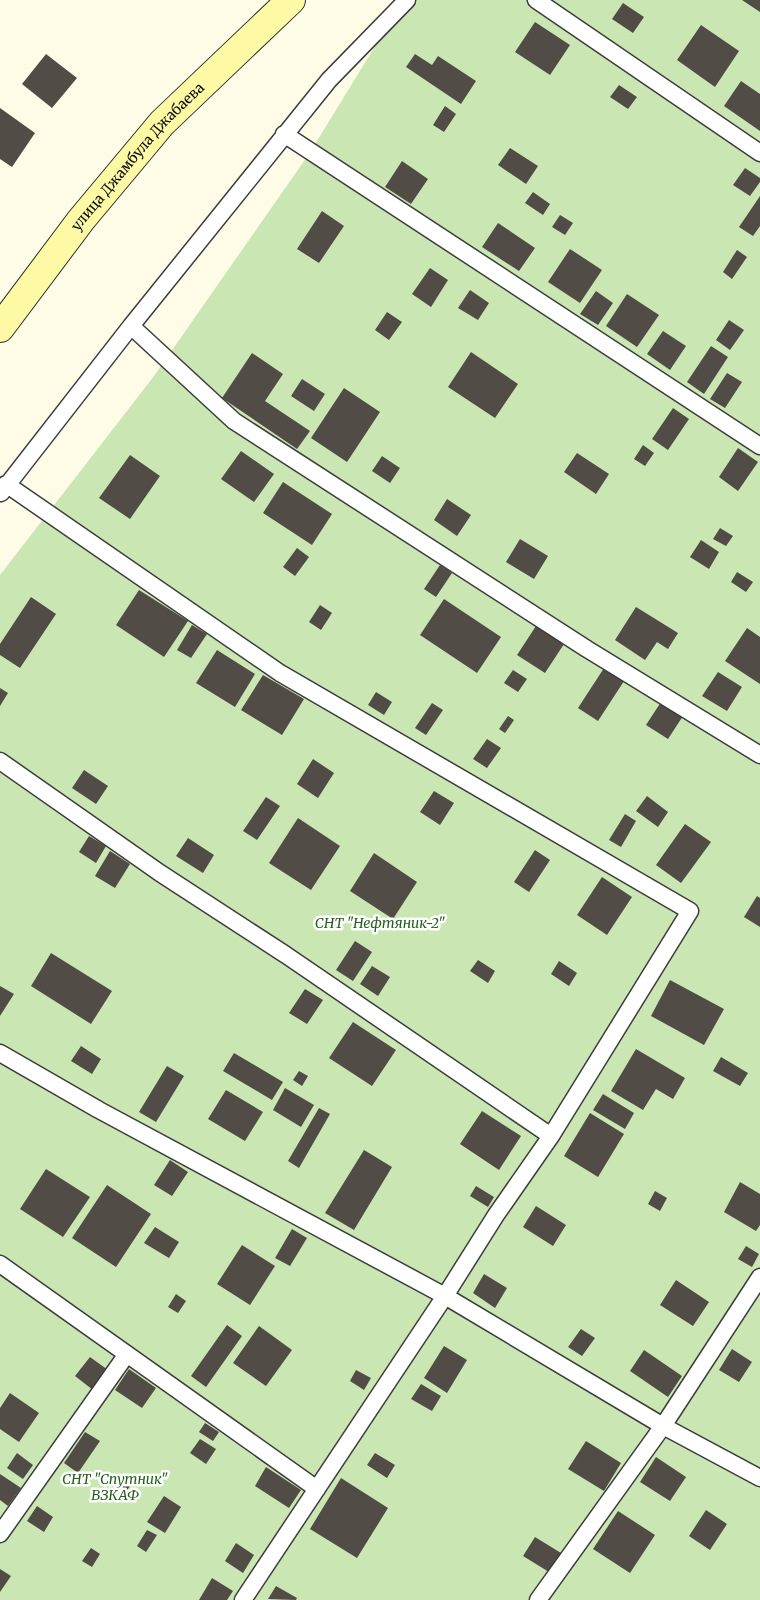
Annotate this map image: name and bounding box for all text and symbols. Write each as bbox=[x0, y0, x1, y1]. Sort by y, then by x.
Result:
street label: улица Джамбула Джабаева bbox=[67, 78, 208, 234]
park label: СНТ "Нефтяник-2" bbox=[315, 914, 445, 932]
park label: СНТ "Спутник" ВЗКАФ bbox=[62, 1470, 168, 1504]

